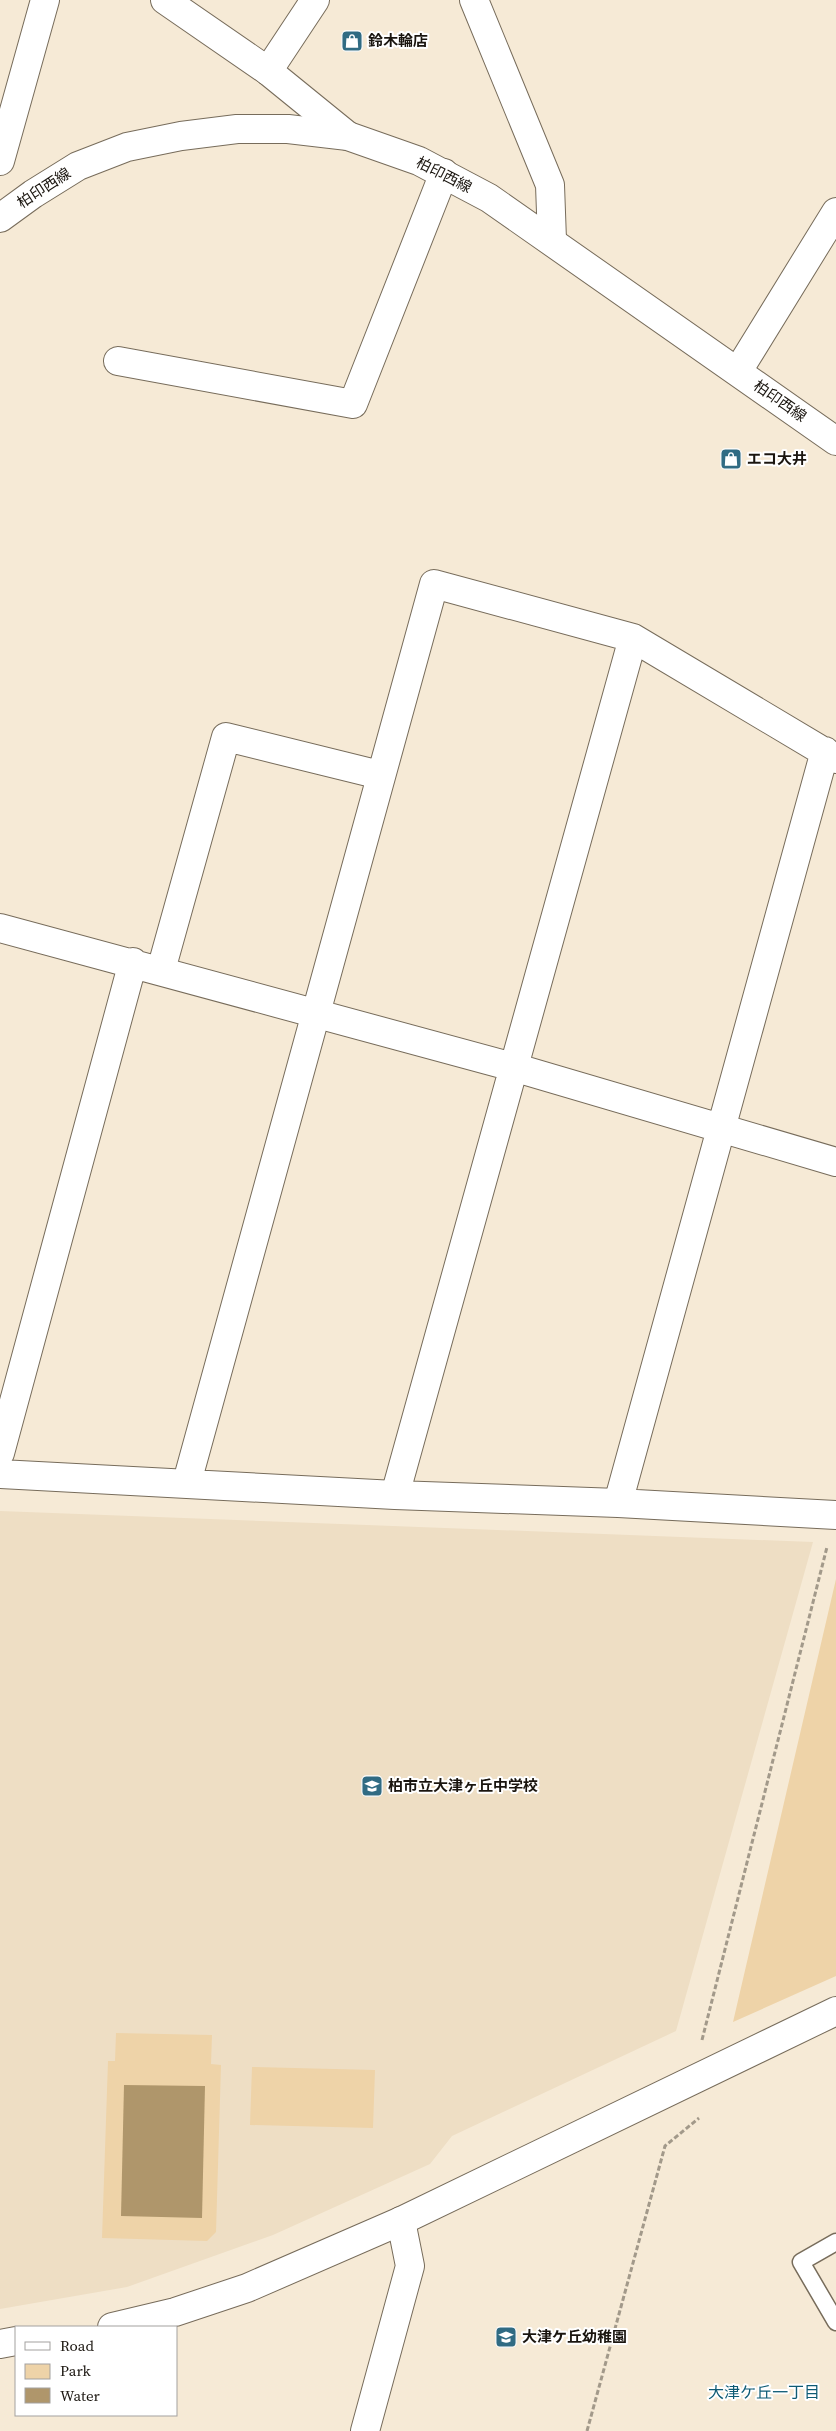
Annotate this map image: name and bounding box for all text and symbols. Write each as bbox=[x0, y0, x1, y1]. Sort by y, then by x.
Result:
shop icon: 鈴木輪店 bbox=[340, 29, 364, 53]
place label: 鈴木輪店 bbox=[368, 30, 428, 51]
street label: 柏印西線 bbox=[413, 152, 476, 198]
street label: 柏印西線 bbox=[13, 162, 75, 213]
street label: 柏印西線 bbox=[750, 375, 811, 426]
shop icon: エコ大井 bbox=[719, 447, 743, 471]
place label: エコ大井 bbox=[747, 448, 807, 469]
school or university icon: 柏市立大津ヶ丘中学校 bbox=[360, 1774, 384, 1798]
place label: 柏市立大津ヶ丘中学校 bbox=[388, 1775, 538, 1796]
school or university icon: 大津ケ丘幼稚園 bbox=[494, 2325, 518, 2349]
legend bbox=[15, 2326, 178, 2416]
place label: 大津ケ丘幼稚園 bbox=[522, 2326, 627, 2347]
text: Road bbox=[60, 2335, 94, 2356]
text: Park bbox=[60, 2360, 92, 2381]
district label: 大津ケ丘一丁目 bbox=[708, 2381, 820, 2403]
text: Water bbox=[60, 2385, 101, 2406]

